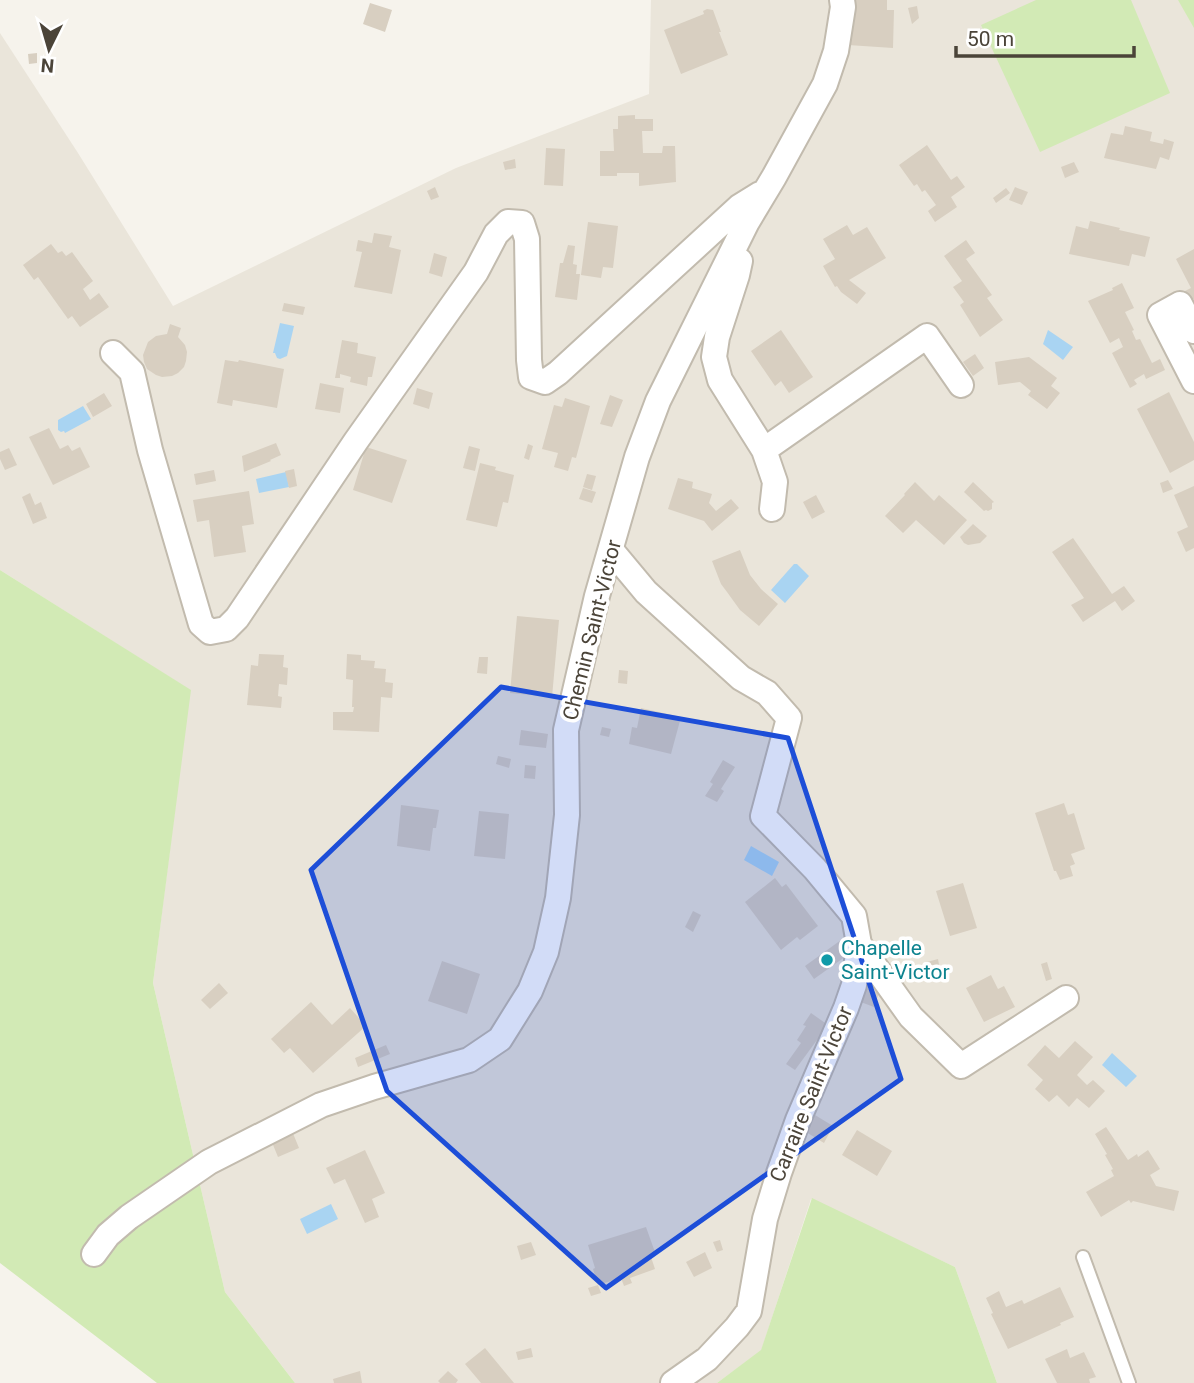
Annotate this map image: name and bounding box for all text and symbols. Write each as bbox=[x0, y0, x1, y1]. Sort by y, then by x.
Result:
north arrow bbox=[14, 14, 84, 84]
scale bar bbox=[956, 14, 1134, 58]
text: 50 m bbox=[967, 27, 1014, 51]
text: N bbox=[40, 53, 55, 77]
street label: Chemin Saint-Victor bbox=[558, 537, 626, 723]
place label: Chapelle Saint-Victor bbox=[841, 936, 950, 984]
marker: Chapelle Saint-Victor bbox=[819, 952, 835, 968]
street label: Carraire Saint-Victor bbox=[765, 1003, 857, 1185]

